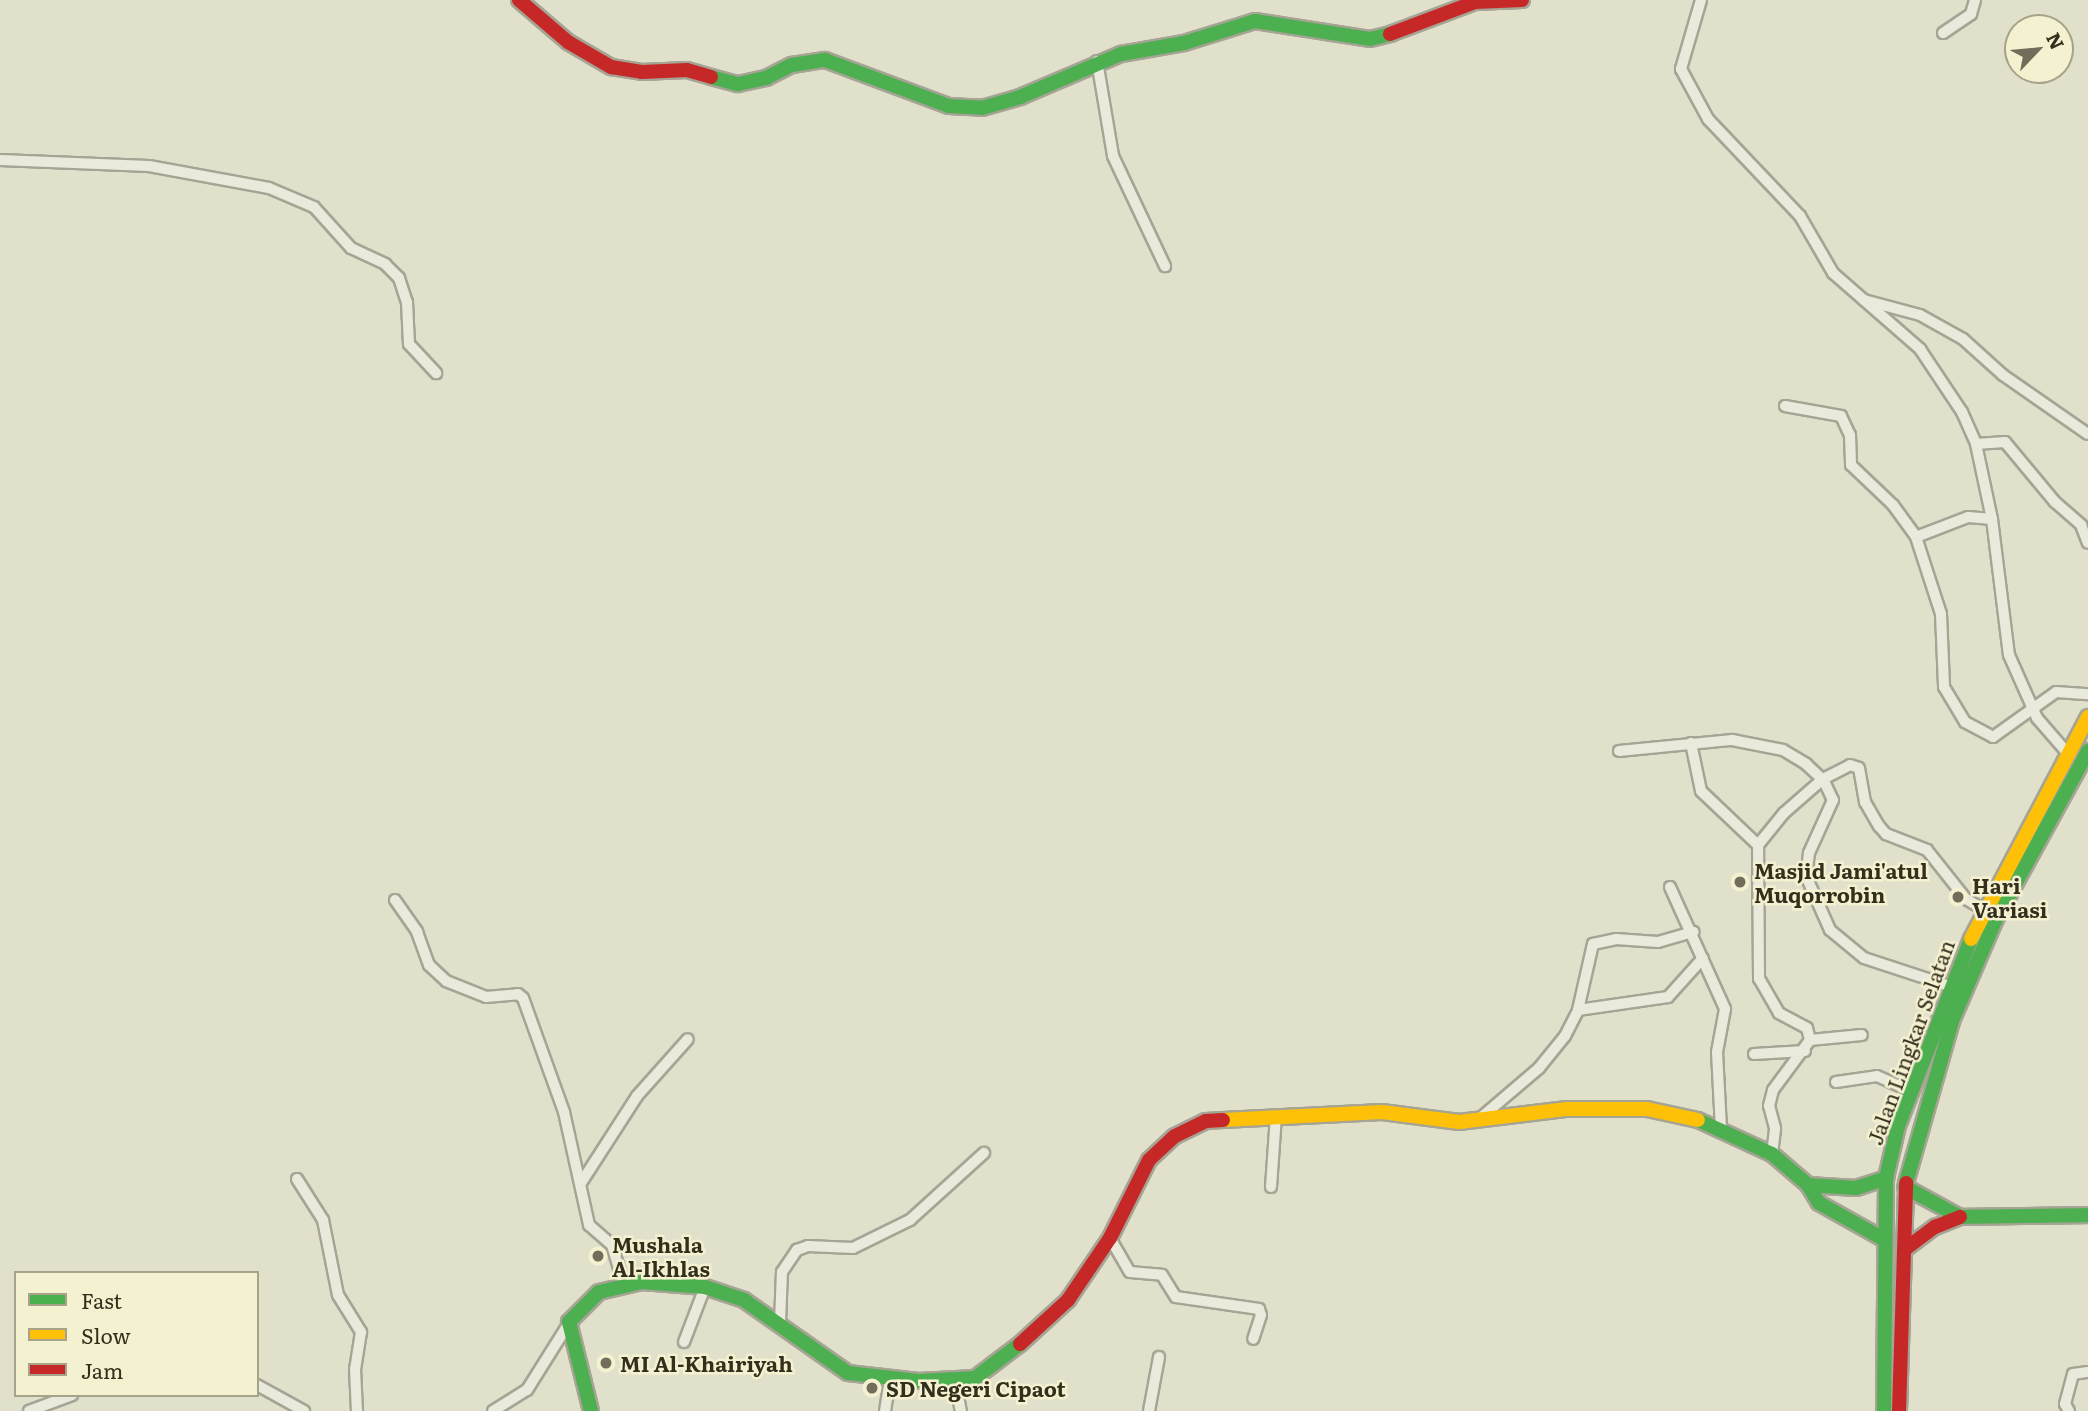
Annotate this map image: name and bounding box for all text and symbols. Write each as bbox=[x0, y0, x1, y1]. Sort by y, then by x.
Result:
north arrow bbox=[2004, 14, 2074, 84]
text: N bbox=[2040, 27, 2072, 54]
place label: Masjid Jami'atul Muqorrobin bbox=[1754, 857, 1928, 907]
place label: Hari Variasi bbox=[1972, 872, 2048, 922]
marker: Masjid Jami'atul Muqorrobin bbox=[1732, 874, 1748, 890]
marker: Hari Variasi bbox=[1950, 889, 1966, 905]
street label: Jalan Lingkar Selatan bbox=[1861, 936, 1959, 1148]
place label: Mushala Al-Ikhlas bbox=[612, 1231, 710, 1281]
marker: Mushala Al-Ikhlas bbox=[590, 1248, 606, 1264]
legend bbox=[14, 1271, 259, 1397]
text: Fast bbox=[81, 1284, 122, 1315]
text: Slow bbox=[81, 1319, 131, 1350]
place label: MI Al-Khairiyah bbox=[620, 1350, 793, 1376]
text: Jam bbox=[81, 1354, 123, 1385]
marker: MI Al-Khairiyah bbox=[598, 1355, 614, 1371]
place label: SD Negeri Cipaot bbox=[886, 1375, 1066, 1401]
marker: SD Negeri Cipaot bbox=[864, 1380, 880, 1396]

